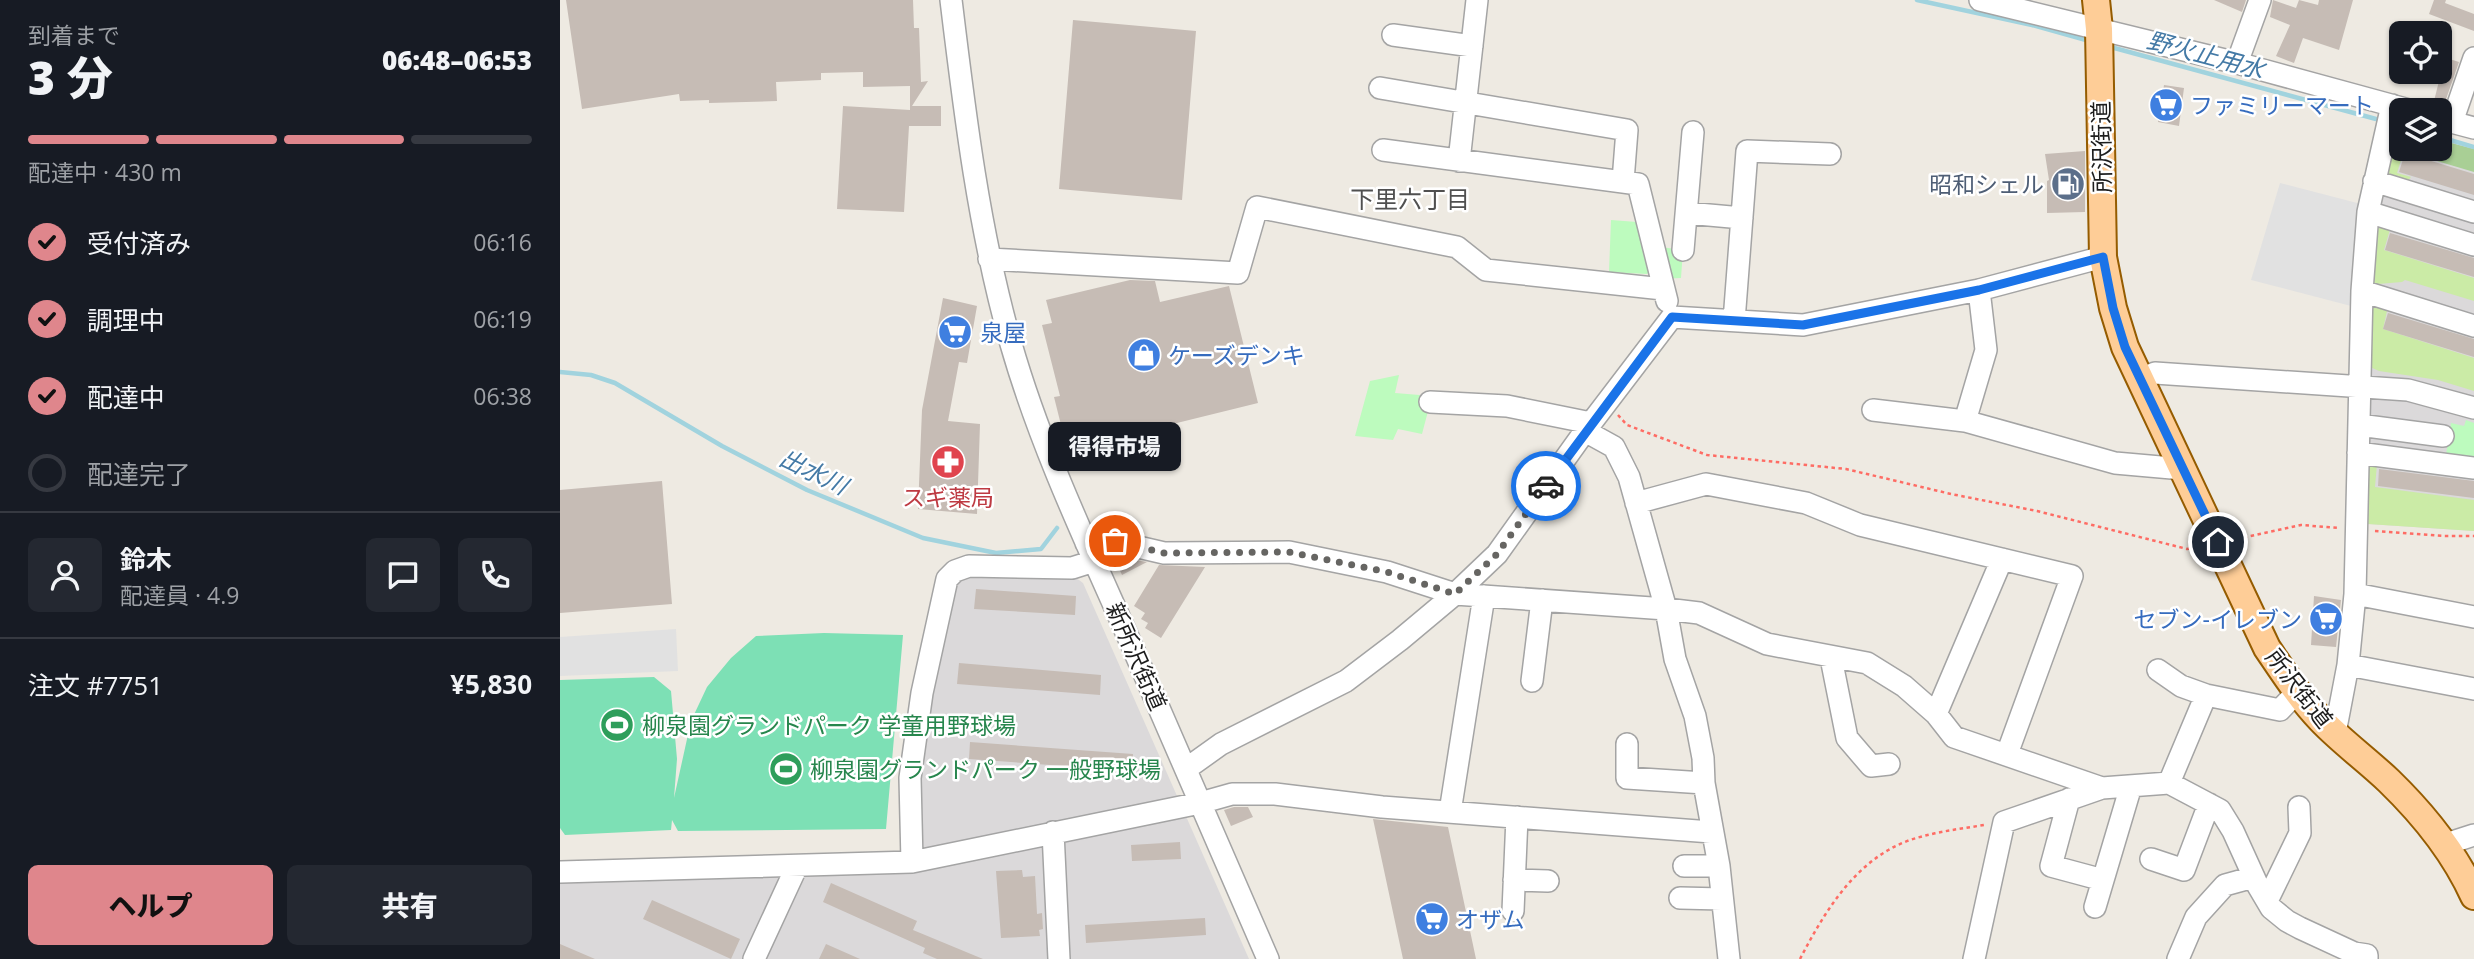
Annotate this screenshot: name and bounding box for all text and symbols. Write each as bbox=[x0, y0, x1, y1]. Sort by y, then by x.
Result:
text: 到着まで bbox=[28, 19, 120, 51]
map controls bbox=[2389, 21, 2452, 161]
button: locate bbox=[2389, 21, 2452, 84]
water label: 野火止用水 bbox=[2144, 23, 2271, 86]
text: 06:48–06:53 bbox=[382, 42, 532, 78]
text: 3 分 bbox=[28, 46, 113, 108]
supermarket icon: ファミリーマート bbox=[2147, 86, 2185, 124]
place label: ファミリーマート bbox=[2190, 89, 2374, 121]
button: layers bbox=[2389, 98, 2452, 161]
street label: 所沢街道 bbox=[2084, 101, 2118, 193]
text: 配達中 · 430 m bbox=[28, 156, 182, 188]
fuel station icon: 昭和シェル bbox=[2049, 165, 2087, 203]
place label: 昭和シェル bbox=[1929, 168, 2044, 200]
district label: 下里六丁目 bbox=[1350, 182, 1470, 215]
icon: check bbox=[28, 223, 66, 261]
text: 受付済み bbox=[87, 225, 191, 261]
text: 06:16 bbox=[473, 226, 532, 258]
icon: check bbox=[28, 300, 66, 338]
text: 調理中 bbox=[87, 302, 165, 338]
text: 06:19 bbox=[473, 303, 532, 335]
supermarket icon: 泉屋 bbox=[936, 313, 974, 351]
place label: 泉屋 bbox=[980, 316, 1026, 348]
shop icon: ケーズデンキ bbox=[1125, 336, 1163, 374]
place label: ケーズデンキ bbox=[1168, 339, 1305, 371]
icon: check bbox=[28, 377, 66, 415]
text: 配達中 bbox=[87, 379, 165, 415]
text: 06:38 bbox=[473, 380, 532, 412]
callout: 得得市場 bbox=[1049, 422, 1182, 471]
text: 得得市場 bbox=[1069, 430, 1161, 462]
water label: 出水川 bbox=[774, 440, 856, 503]
pharmacy icon: スギ薬局 bbox=[929, 443, 967, 481]
courier bbox=[1511, 451, 1581, 521]
text: 配達完了 bbox=[87, 456, 191, 492]
icon: car bbox=[1527, 467, 1565, 505]
place label: スギ薬局 bbox=[902, 481, 994, 513]
pin bbox=[1085, 511, 1145, 571]
pin bbox=[2188, 512, 2248, 572]
icon: bag bbox=[1096, 522, 1134, 560]
icon: home bbox=[2199, 523, 2237, 561]
button: person bbox=[28, 538, 102, 612]
button: chat bbox=[366, 538, 440, 612]
button: phone bbox=[458, 538, 532, 612]
text: 鈴木 bbox=[120, 541, 172, 577]
text: 配達員 · 4.9 bbox=[120, 579, 239, 611]
street label: 新所沢街道 bbox=[1099, 597, 1175, 715]
supermarket icon: セブン-イレブン bbox=[2307, 600, 2345, 638]
place label: セブン-イレブン bbox=[2134, 603, 2302, 635]
street label: 所沢街道 bbox=[2259, 642, 2341, 734]
text: ¥5,830 bbox=[450, 666, 532, 702]
text: 注文 #7751 bbox=[28, 667, 163, 703]
sports icon: 柳泉園グランドパーク 学童用野球場 bbox=[598, 706, 636, 744]
place label: 柳泉園グランドパーク 学童用野球場 bbox=[642, 709, 1016, 741]
sports icon: 柳泉園グランドパーク 一般野球場 bbox=[767, 750, 805, 788]
place label: 柳泉園グランドパーク 一般野球場 bbox=[810, 753, 1161, 785]
button: ヘルプ bbox=[28, 865, 273, 945]
button: 共有 bbox=[287, 865, 532, 945]
supermarket icon: オザム bbox=[1413, 900, 1451, 938]
place label: オザム bbox=[1456, 903, 1525, 935]

